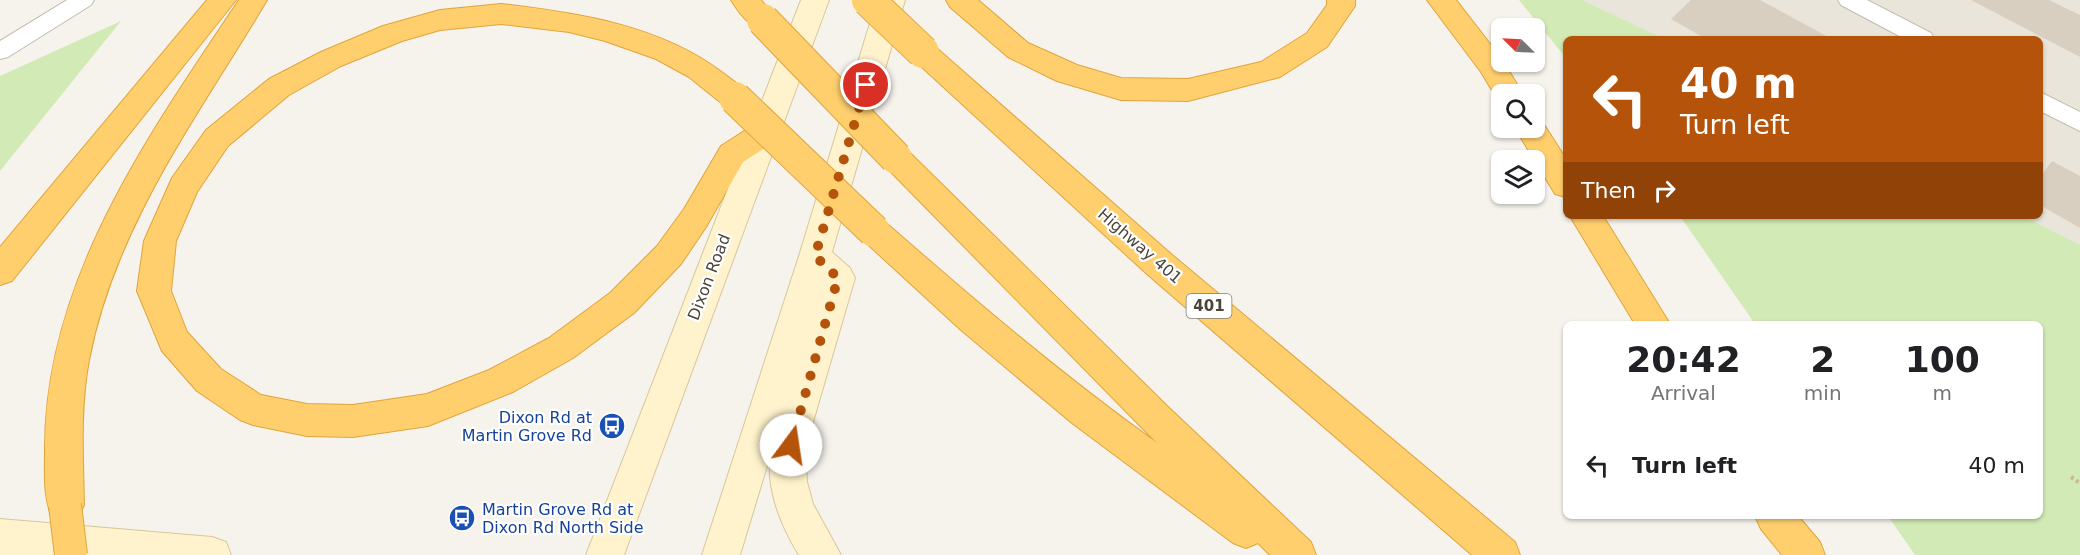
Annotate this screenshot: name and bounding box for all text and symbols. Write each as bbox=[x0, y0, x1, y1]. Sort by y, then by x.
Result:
north arrow bbox=[1491, 18, 1545, 72]
map controls bbox=[1491, 18, 1545, 204]
pin bbox=[840, 59, 891, 110]
text: 40 m bbox=[1680, 59, 1797, 108]
icon: left bbox=[1581, 60, 1659, 138]
icon: arrive bbox=[849, 68, 882, 101]
button: search bbox=[1491, 84, 1545, 138]
text: Turn left bbox=[1680, 109, 1790, 140]
button: layers bbox=[1491, 150, 1545, 204]
icon: right bbox=[1648, 174, 1681, 207]
text: Then bbox=[1581, 178, 1636, 203]
street label: Highway 401 bbox=[1094, 204, 1186, 288]
street label: Dixon Road bbox=[684, 231, 734, 323]
road number: 401 bbox=[1186, 294, 1232, 318]
text: 20:42 bbox=[1626, 339, 1741, 380]
text: 2 bbox=[1810, 339, 1835, 380]
text: 100 bbox=[1905, 339, 1980, 380]
text: Arrival bbox=[1651, 381, 1716, 405]
text: min bbox=[1804, 381, 1842, 405]
text: m bbox=[1933, 381, 1952, 405]
place label: Dixon Rd at Martin Grove Rd bbox=[462, 408, 592, 445]
bus stop icon: Dixon Rd at Martin Grove Rd bbox=[597, 411, 627, 441]
position arrow bbox=[759, 413, 823, 477]
icon: left bbox=[1581, 449, 1614, 482]
text: Turn left bbox=[1632, 453, 1737, 478]
text: 40 m bbox=[1969, 453, 2025, 478]
place label: Martin Grove Rd at Dixon Rd North Side bbox=[482, 500, 644, 537]
bus stop icon: Martin Grove Rd at Dixon Rd North Side bbox=[447, 503, 477, 533]

